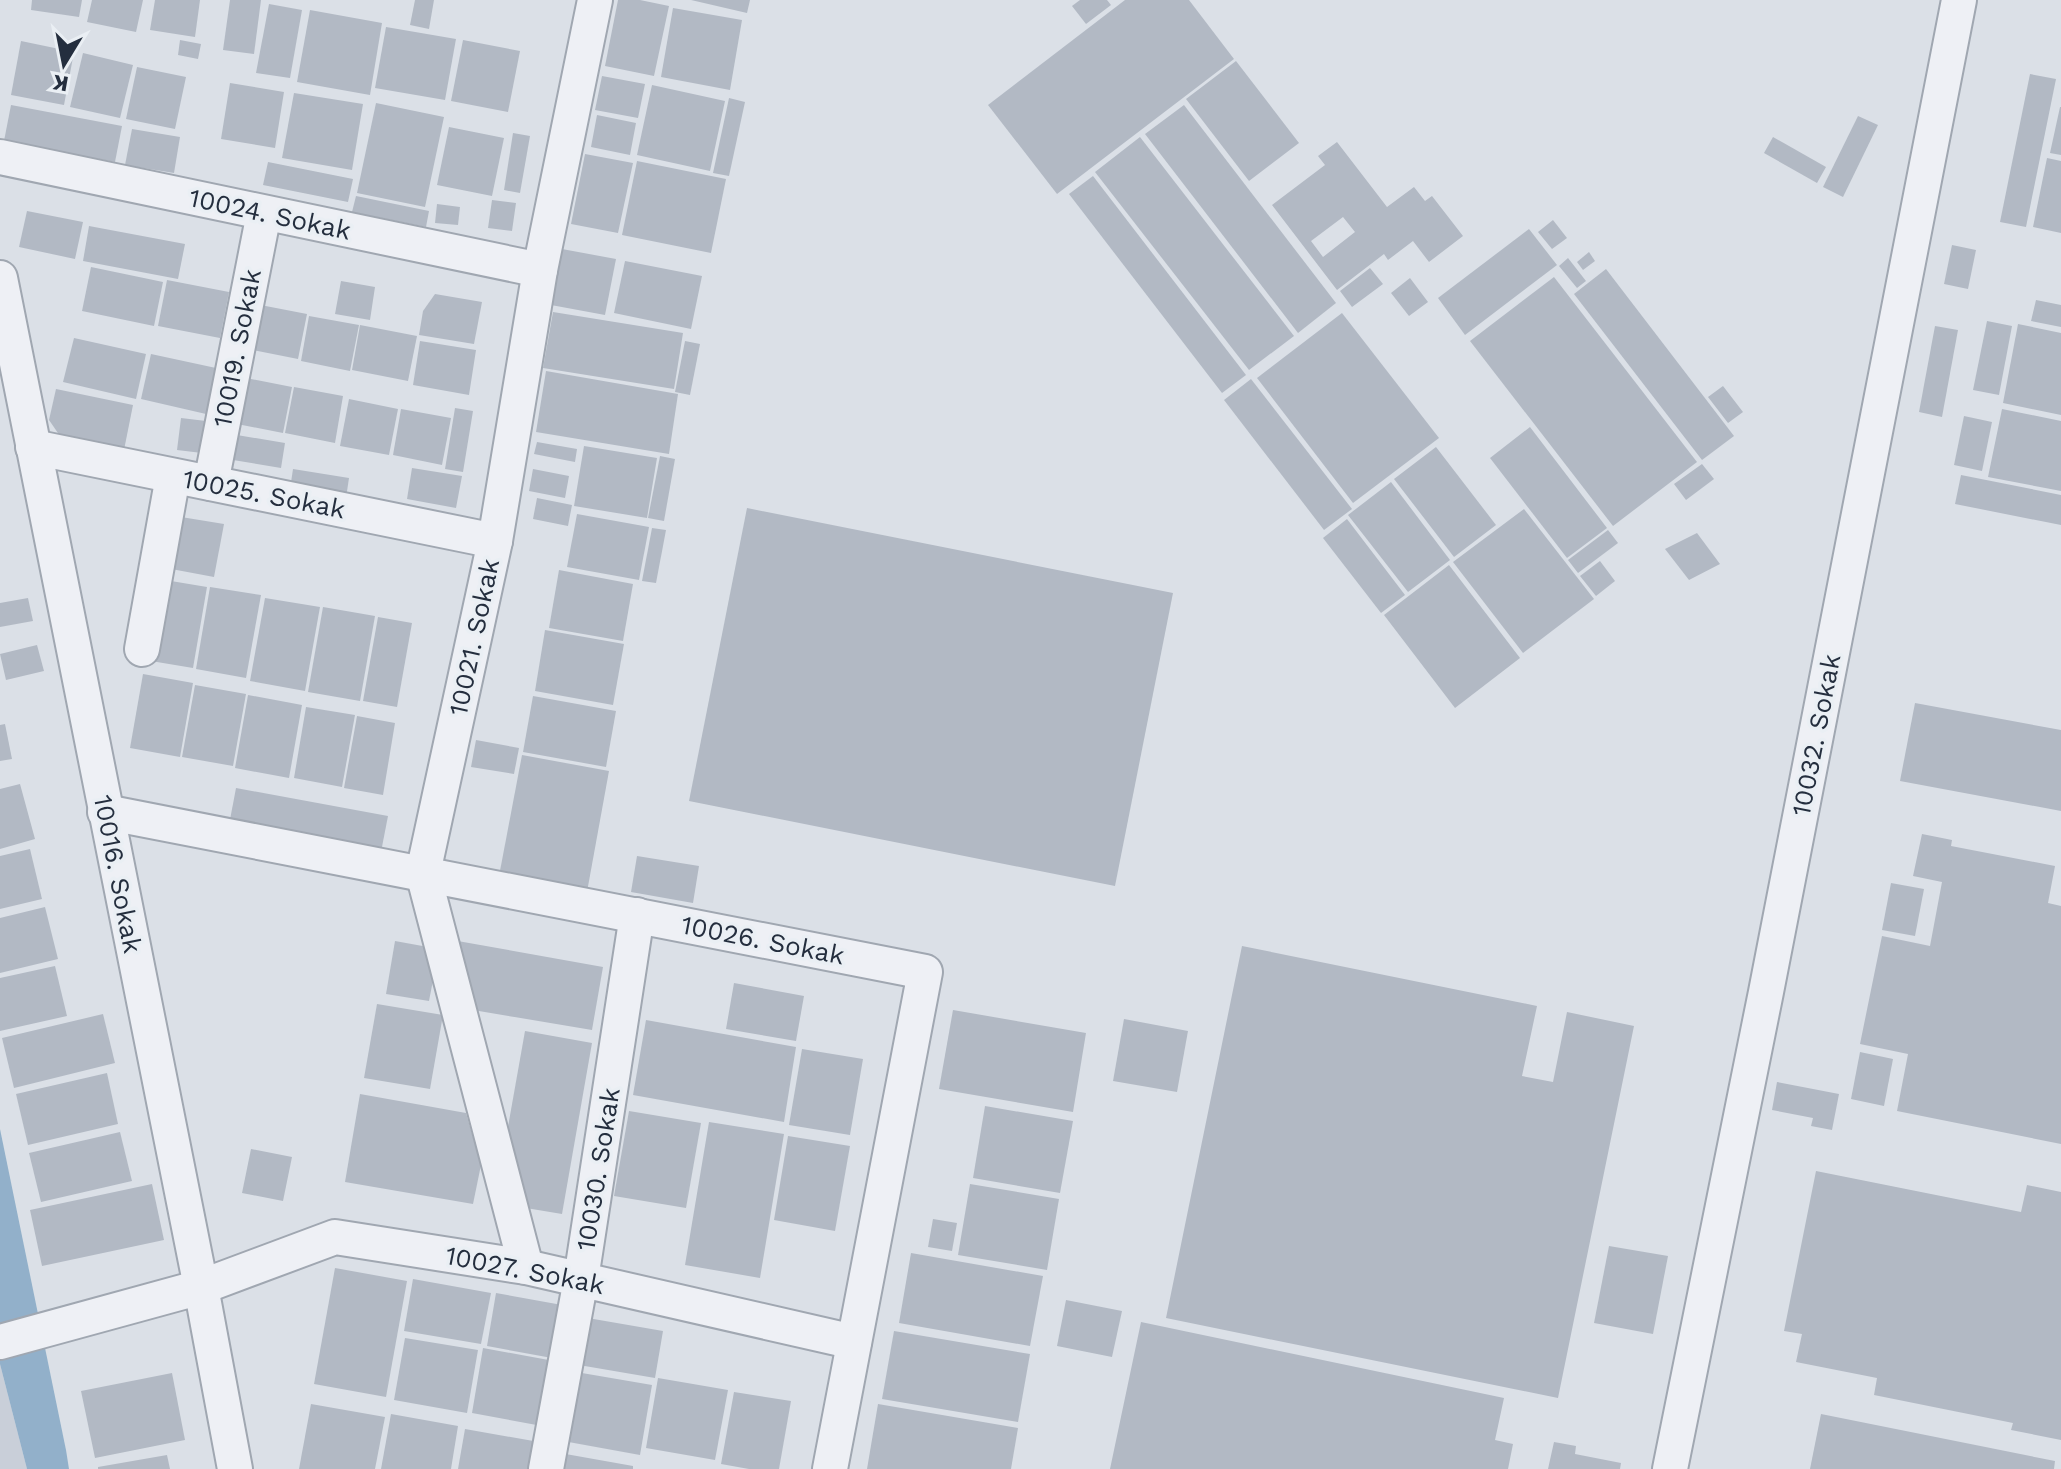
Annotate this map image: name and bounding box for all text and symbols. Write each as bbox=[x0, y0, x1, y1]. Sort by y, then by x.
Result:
north arrow bbox=[24, 24, 104, 104]
text: K bbox=[50, 69, 70, 97]
street label: 10024. Sokak bbox=[186, 182, 354, 246]
street label: 10019. Sokak bbox=[207, 266, 267, 430]
street label: 10025. Sokak bbox=[180, 464, 348, 524]
street label: 10021. Sokak bbox=[443, 555, 505, 718]
street label: 10032. Sokak bbox=[1786, 651, 1846, 818]
street label: 10016. Sokak bbox=[88, 792, 148, 956]
street label: 10026. Sokak bbox=[679, 909, 847, 971]
street label: 10030. Sokak bbox=[570, 1085, 626, 1253]
street label: 10027. Sokak bbox=[443, 1240, 607, 1300]

